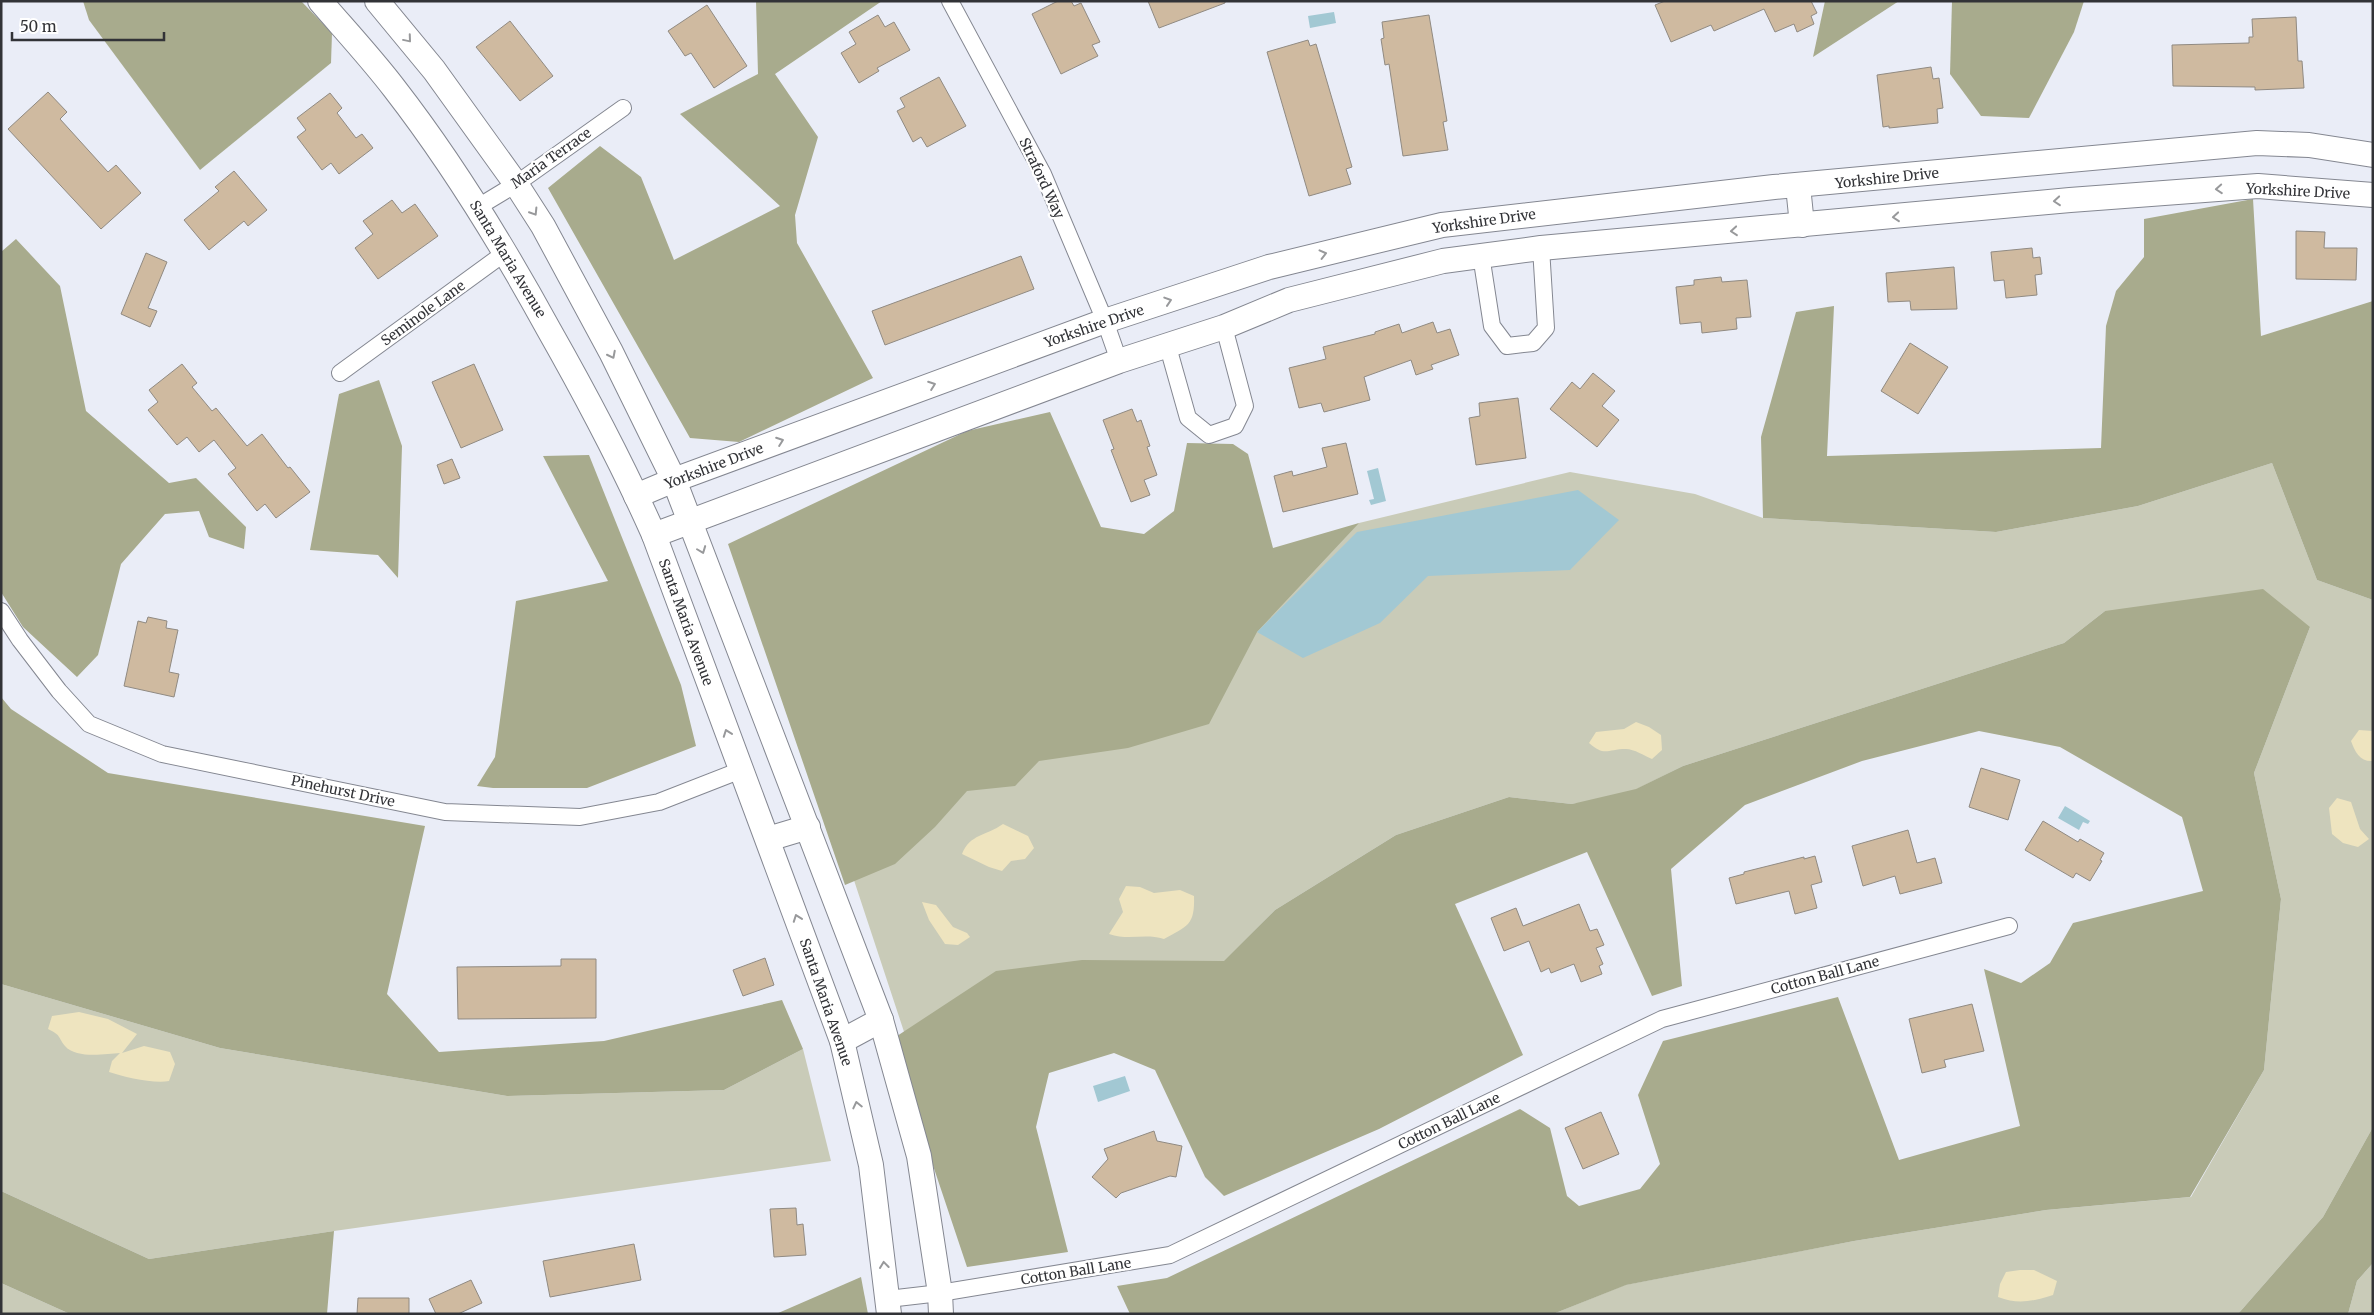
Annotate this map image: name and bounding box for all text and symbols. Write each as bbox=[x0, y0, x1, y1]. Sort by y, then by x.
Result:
scale bar bbox=[12, 10, 165, 42]
text: 50 m bbox=[20, 17, 57, 36]
one-way arrow bbox=[402, 33, 410, 42]
street label: Maria Terrace bbox=[507, 124, 595, 192]
street label: Straford Way bbox=[1015, 135, 1069, 222]
street label: Yorkshire Drive bbox=[1833, 164, 1940, 192]
street label: Yorkshire Drive bbox=[2245, 179, 2350, 203]
one-way arrow bbox=[2215, 183, 2223, 194]
one-way arrow bbox=[2053, 196, 2061, 207]
street label: Santa Maria Avenue bbox=[466, 197, 550, 321]
street label: Yorkshire Drive bbox=[1430, 205, 1537, 237]
one-way arrow bbox=[528, 207, 538, 216]
one-way arrow bbox=[1891, 211, 1899, 222]
one-way arrow bbox=[1729, 225, 1737, 236]
one-way arrow bbox=[1319, 249, 1328, 260]
street label: Seminole Lane bbox=[377, 276, 469, 350]
one-way arrow bbox=[1163, 296, 1171, 306]
street label: Yorkshire Drive bbox=[1041, 301, 1146, 352]
one-way arrow bbox=[606, 350, 616, 359]
one-way arrow bbox=[927, 381, 936, 391]
one-way arrow bbox=[775, 437, 783, 447]
street label: Yorkshire Drive bbox=[661, 439, 766, 493]
one-way arrow bbox=[695, 545, 706, 554]
street label: Santa Maria Avenue bbox=[655, 556, 717, 688]
one-way arrow bbox=[723, 729, 733, 738]
street label: Pinehurst Drive bbox=[289, 771, 397, 811]
one-way arrow bbox=[793, 914, 803, 922]
street label: Santa Maria Avenue bbox=[796, 936, 856, 1068]
street label: Cotton Ball Lane bbox=[1769, 952, 1881, 998]
street label: Cotton Ball Lane bbox=[1395, 1089, 1503, 1153]
one-way arrow bbox=[852, 1101, 863, 1110]
street label: Cotton Ball Lane bbox=[1020, 1253, 1132, 1289]
one-way arrow bbox=[879, 1261, 890, 1269]

